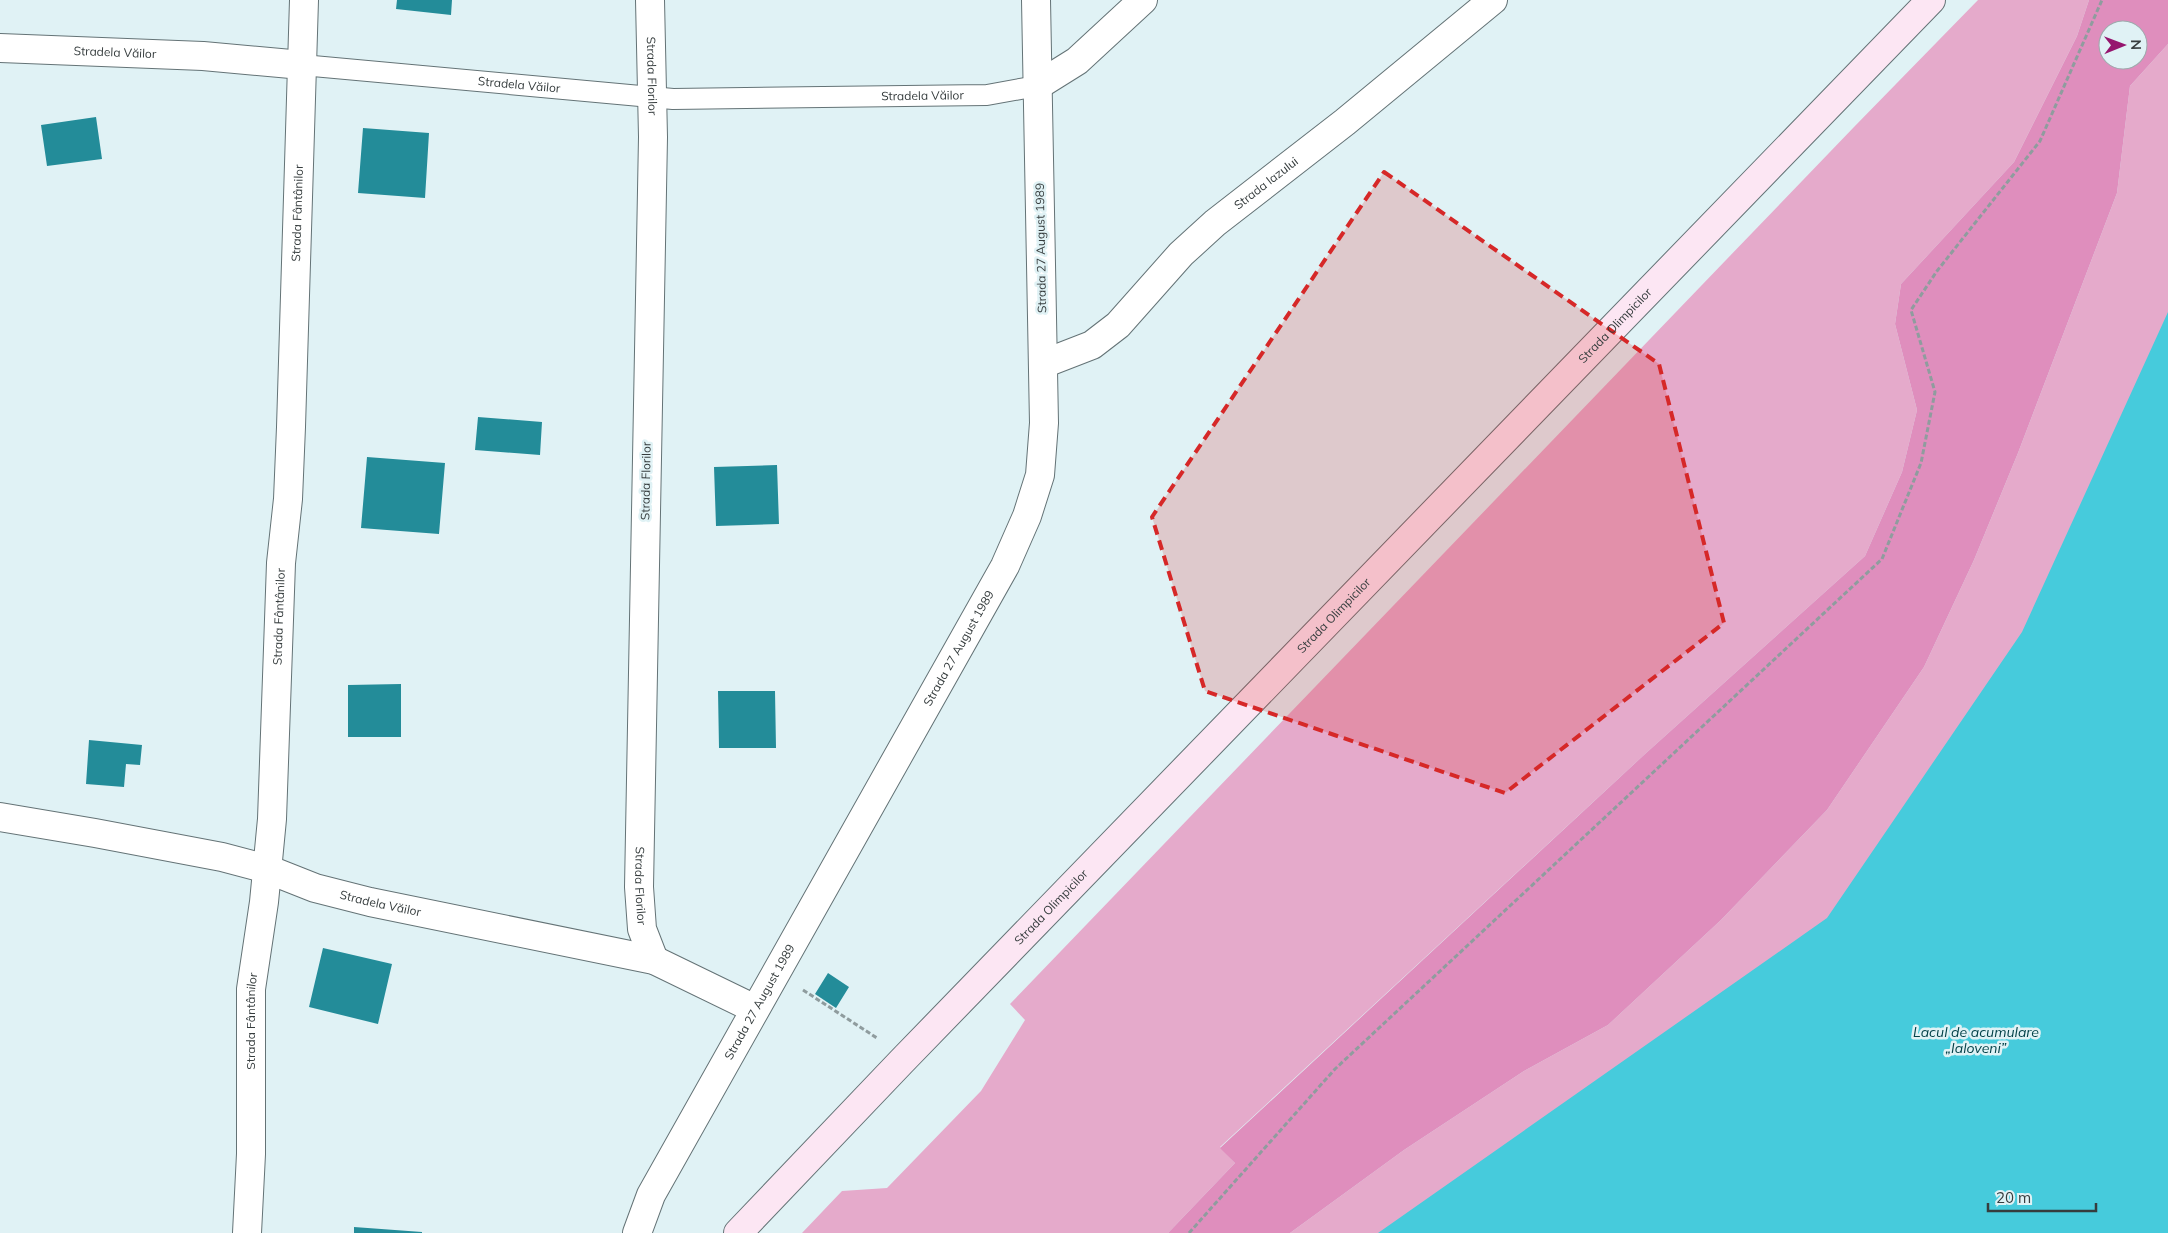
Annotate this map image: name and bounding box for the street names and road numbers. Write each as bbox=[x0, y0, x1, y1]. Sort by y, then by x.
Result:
street label: Strada Florilor bbox=[644, 37, 661, 116]
street label: Stradela Văilor bbox=[73, 43, 157, 61]
street label: Stradela Văilor bbox=[477, 73, 562, 96]
street label: Stradela Văilor bbox=[881, 87, 964, 103]
street label: Strada Iazului bbox=[1231, 153, 1301, 212]
street label: Strada Fântânilor bbox=[288, 164, 306, 262]
street label: Strada 27 August 1989 bbox=[1032, 183, 1049, 313]
street label: Strada Olimpicilor bbox=[1575, 284, 1655, 366]
street label: Strada Florilor bbox=[637, 441, 654, 520]
street label: Strada Fântânilor bbox=[269, 567, 288, 665]
street label: Strada Olimpicilor bbox=[1294, 574, 1374, 656]
street label: Strada 27 August 1989 bbox=[920, 587, 997, 708]
street label: Strada Florilor bbox=[632, 846, 650, 926]
street label: Strada Olimpicilor bbox=[1011, 865, 1091, 948]
street label: Stradela Văilor bbox=[338, 887, 423, 919]
street label: Strada 27 August 1989 bbox=[721, 941, 798, 1062]
street label: Strada Fântânilor bbox=[243, 971, 260, 1070]

